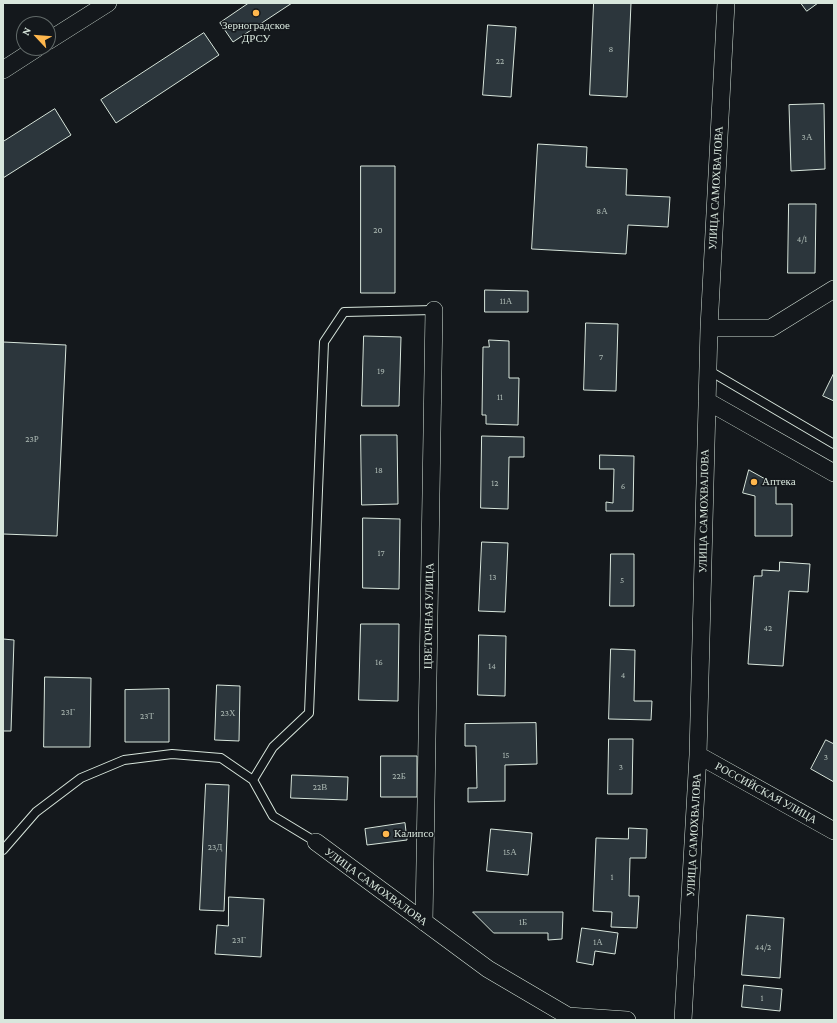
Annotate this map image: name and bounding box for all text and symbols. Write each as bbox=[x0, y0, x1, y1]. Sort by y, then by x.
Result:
marker: Зерноградское ДРСУ bbox=[251, 8, 261, 18]
north arrow bbox=[16, 16, 56, 56]
place label: Зерноградское ДРСУ bbox=[222, 19, 290, 45]
text: N bbox=[19, 25, 33, 37]
house number: 8 bbox=[609, 44, 613, 54]
house number: 22 bbox=[496, 56, 504, 66]
street label: УЛИЦА САМОХВАЛОВА bbox=[706, 126, 726, 250]
house number: 3А bbox=[802, 132, 812, 142]
house number: 8А bbox=[596, 206, 608, 216]
house number: 20 bbox=[373, 225, 383, 235]
house number: 4/1 bbox=[797, 234, 807, 244]
house number: 11А bbox=[500, 296, 512, 306]
house number: 7 bbox=[599, 352, 603, 362]
house number: 19 bbox=[377, 366, 385, 376]
house number: 11 bbox=[497, 392, 503, 402]
house number: 23Р bbox=[25, 434, 39, 444]
street label: УЛИЦА САМОХВАЛОВА bbox=[696, 449, 712, 573]
house number: 18 bbox=[375, 465, 383, 475]
place label: Аптека bbox=[762, 475, 796, 489]
marker: Аптека bbox=[749, 477, 759, 487]
house number: 12 bbox=[491, 478, 499, 488]
house number: 6 bbox=[621, 481, 625, 491]
house number: 17 bbox=[377, 548, 385, 558]
street label: ЦВЕТОЧНАЯ УЛИЦА bbox=[421, 563, 437, 669]
house number: 13 bbox=[489, 572, 497, 582]
house number: 5 bbox=[620, 575, 624, 585]
house number: 42 bbox=[764, 623, 772, 633]
house number: 16 bbox=[375, 657, 383, 667]
house number: 14 bbox=[488, 661, 496, 671]
house number: 4 bbox=[621, 670, 625, 680]
house number: 23Г bbox=[61, 707, 75, 717]
house number: 23Х bbox=[220, 708, 236, 718]
house number: 23Т bbox=[140, 711, 154, 721]
house number: 15 bbox=[502, 750, 510, 760]
house number: 3 bbox=[824, 752, 828, 762]
street label: РОССИЙСКАЯ УЛИЦА bbox=[713, 759, 819, 827]
house number: 3 bbox=[619, 762, 623, 772]
house number: 22Б bbox=[392, 771, 406, 781]
street label: УЛИЦА САМОХВАЛОВА bbox=[684, 773, 704, 897]
house number: 22В bbox=[313, 782, 327, 792]
place label: Калипсо bbox=[394, 827, 434, 841]
marker: Калипсо bbox=[381, 829, 391, 839]
house number: 23Д bbox=[208, 842, 222, 852]
street label: УЛИЦА САМОХВАЛОВА bbox=[322, 845, 430, 929]
house number: 15А bbox=[503, 847, 517, 857]
house number: 1 bbox=[611, 872, 613, 882]
house number: 1Б bbox=[519, 917, 527, 927]
house number: 23Г bbox=[232, 935, 246, 945]
house number: 1А bbox=[593, 937, 603, 947]
house number: 44/2 bbox=[755, 942, 771, 952]
house number: 1 bbox=[761, 993, 763, 1003]

